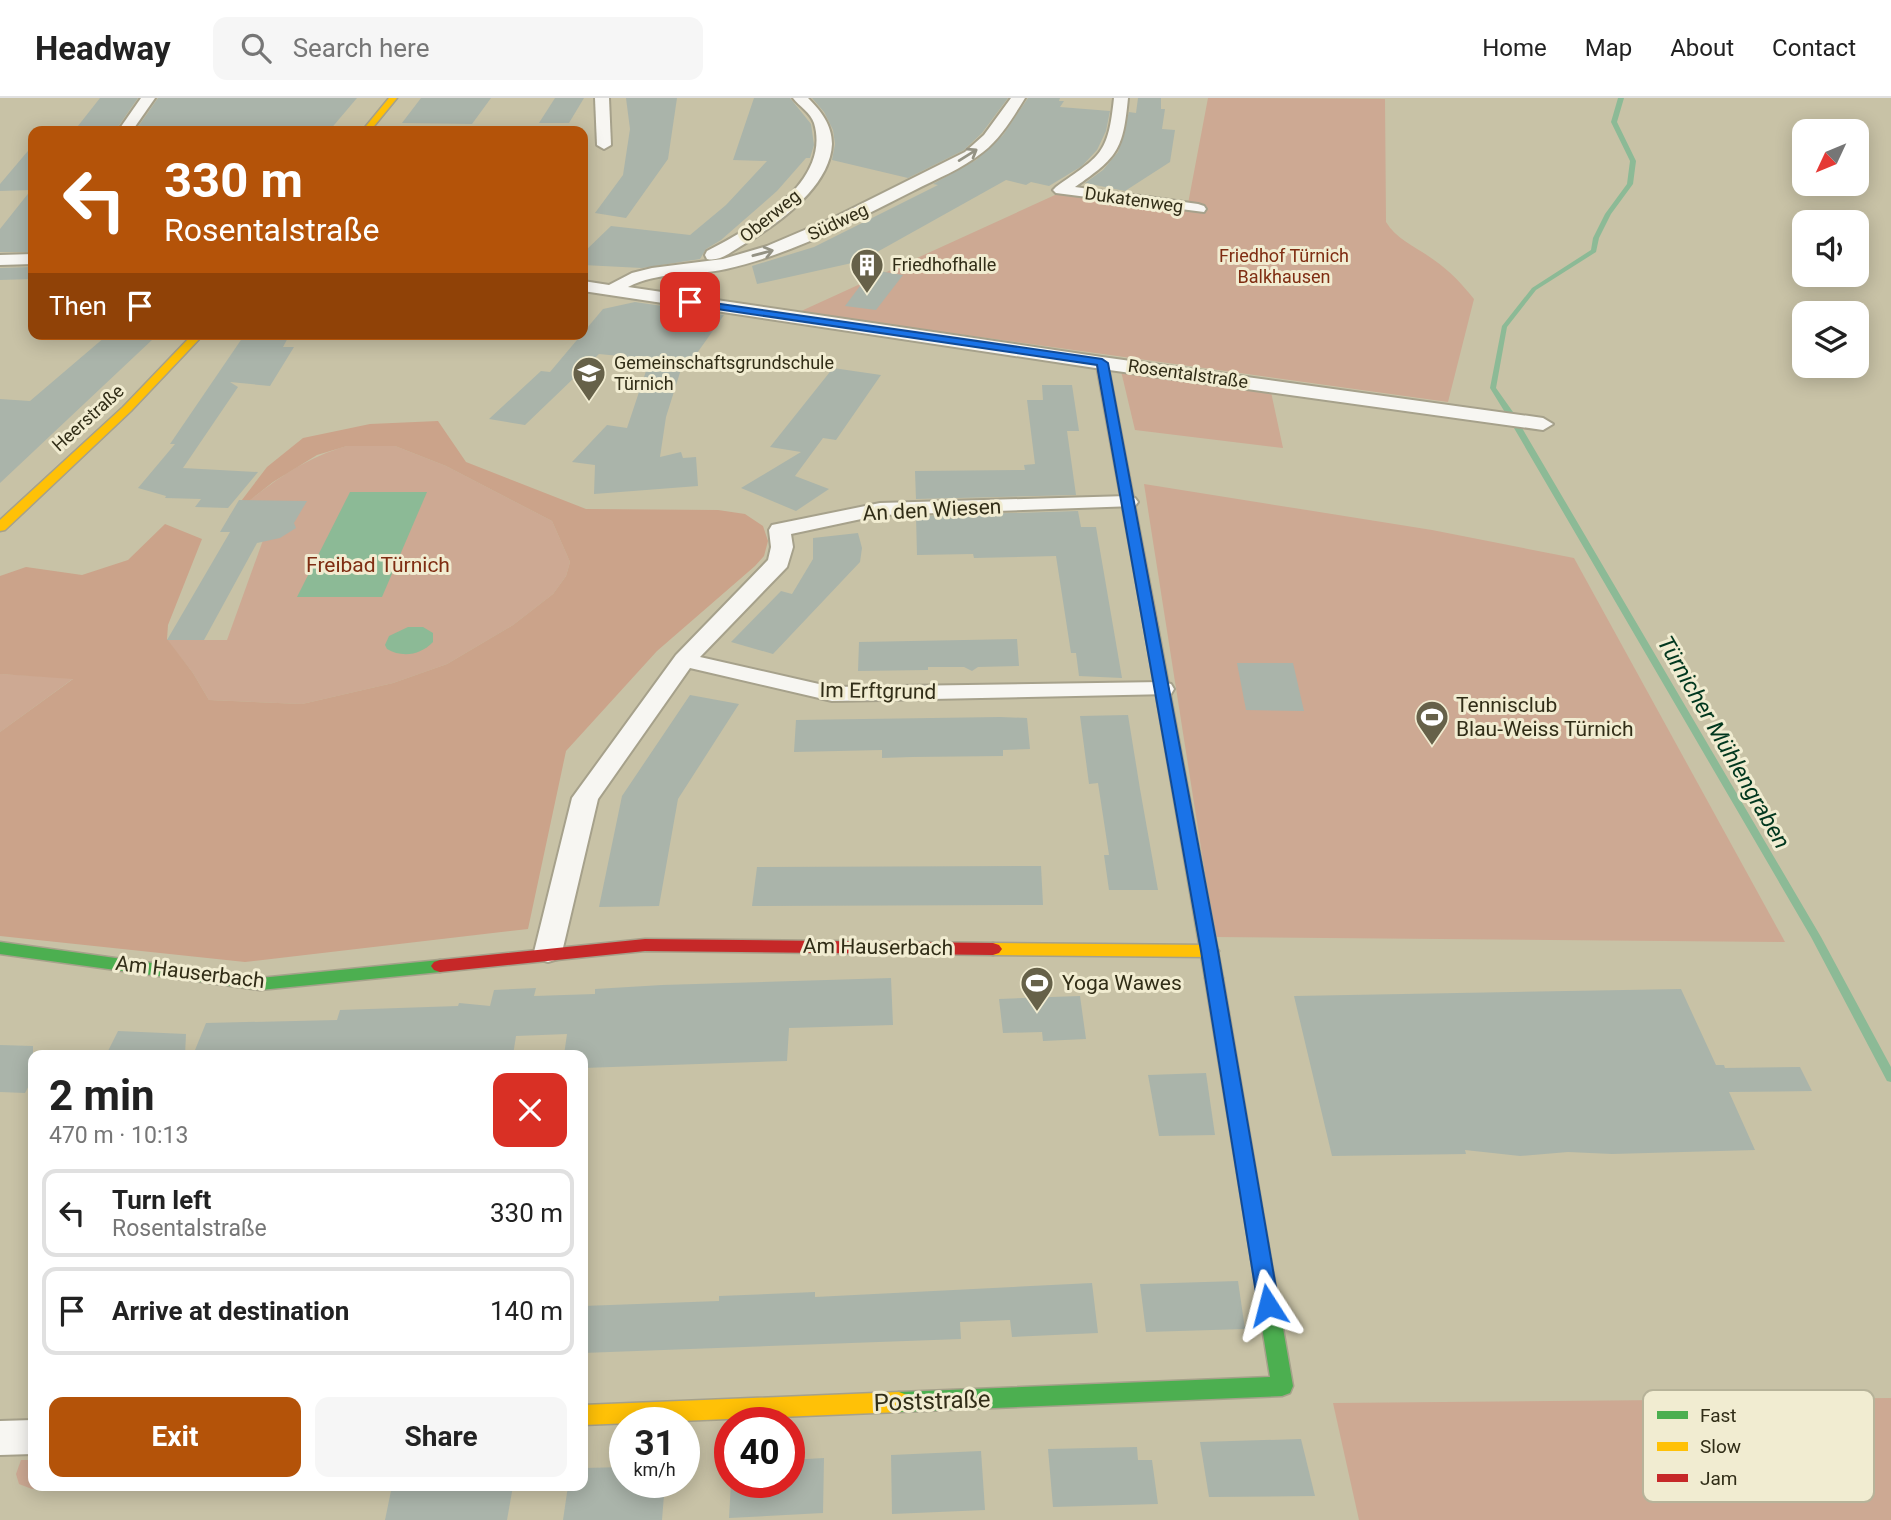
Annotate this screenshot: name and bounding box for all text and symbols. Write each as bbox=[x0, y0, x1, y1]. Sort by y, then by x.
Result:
search box bbox=[213, 17, 703, 80]
text: Headway bbox=[35, 29, 171, 68]
icon: search bbox=[237, 29, 275, 67]
text: Search here bbox=[293, 33, 429, 63]
text: Home bbox=[1482, 34, 1547, 62]
text: Map bbox=[1585, 34, 1632, 62]
text: About bbox=[1670, 34, 1734, 62]
text: Contact bbox=[1772, 34, 1856, 62]
north arrow bbox=[1792, 119, 1869, 196]
map controls bbox=[1792, 119, 1869, 378]
one-way arrow bbox=[958, 147, 977, 162]
text: 330 m bbox=[164, 152, 303, 209]
icon: left bbox=[49, 154, 140, 245]
street label: Dukatenweg bbox=[1083, 182, 1185, 217]
street label: Oberweg bbox=[735, 185, 804, 246]
street label: Südweg bbox=[804, 199, 871, 245]
button: sound bbox=[1792, 210, 1869, 287]
text: Rosentalstraße bbox=[164, 211, 379, 249]
park label: Friedhof Türnich Balkhausen bbox=[1219, 245, 1349, 287]
one-way arrow bbox=[752, 246, 774, 259]
building icon: Friedhofhalle bbox=[848, 246, 886, 295]
place label: Friedhofhalle bbox=[892, 254, 996, 275]
pin bbox=[660, 272, 720, 332]
icon: arrive bbox=[671, 283, 709, 321]
icon: arrive bbox=[121, 287, 159, 325]
text: Then bbox=[49, 291, 107, 321]
button: layers bbox=[1792, 301, 1869, 378]
place label: Gemeinschaftsgrundschule Türnich bbox=[614, 352, 834, 394]
school or university icon: Gemeinschaftsgrundschule Türnich bbox=[570, 354, 608, 403]
street label: Rosentalstraße bbox=[1127, 355, 1250, 392]
street label: Heerstraße bbox=[48, 380, 128, 455]
street label: An den Wiesen bbox=[862, 494, 1002, 526]
park label: Freibad Türnich bbox=[306, 553, 450, 577]
water label: Türnicher Mühlengraben bbox=[1652, 631, 1795, 853]
street label: Im Erftgrund bbox=[819, 678, 937, 704]
place label: Tennisclub Blau-Weiss Türnich bbox=[1456, 693, 1634, 741]
sports icon: Tennisclub Blau-Weiss Türnich bbox=[1413, 698, 1451, 747]
street label: Am Hauserbach bbox=[803, 934, 953, 960]
street label: Am Hauserbach bbox=[114, 951, 266, 993]
sports icon: Yoga Wawes bbox=[1018, 964, 1056, 1013]
place label: Yoga Wawes bbox=[1062, 971, 1182, 995]
text: 2 min bbox=[49, 1071, 155, 1120]
button: close bbox=[493, 1073, 567, 1147]
text: 470 m · 10:13 bbox=[49, 1122, 188, 1149]
text: Turn left bbox=[112, 1185, 211, 1215]
icon: left bbox=[53, 1194, 91, 1232]
text: 330 m bbox=[490, 1198, 563, 1228]
text: Rosentalstraße bbox=[112, 1215, 267, 1242]
position arrow bbox=[1231, 1268, 1305, 1342]
icon: arrive bbox=[53, 1292, 91, 1330]
text: Arrive at destination bbox=[112, 1296, 349, 1326]
text: 140 m bbox=[490, 1296, 563, 1326]
street label: Poststraße bbox=[873, 1385, 991, 1417]
legend bbox=[1643, 1390, 1874, 1502]
button: Exit bbox=[49, 1397, 301, 1477]
button: Share bbox=[315, 1397, 567, 1477]
text: Fast bbox=[1700, 1404, 1737, 1427]
speed limit sign: 40 bbox=[714, 1407, 805, 1498]
text: 31 bbox=[634, 1423, 675, 1464]
text: Slow bbox=[1700, 1435, 1741, 1458]
text: km/h bbox=[633, 1459, 676, 1480]
text: Jam bbox=[1700, 1467, 1737, 1490]

